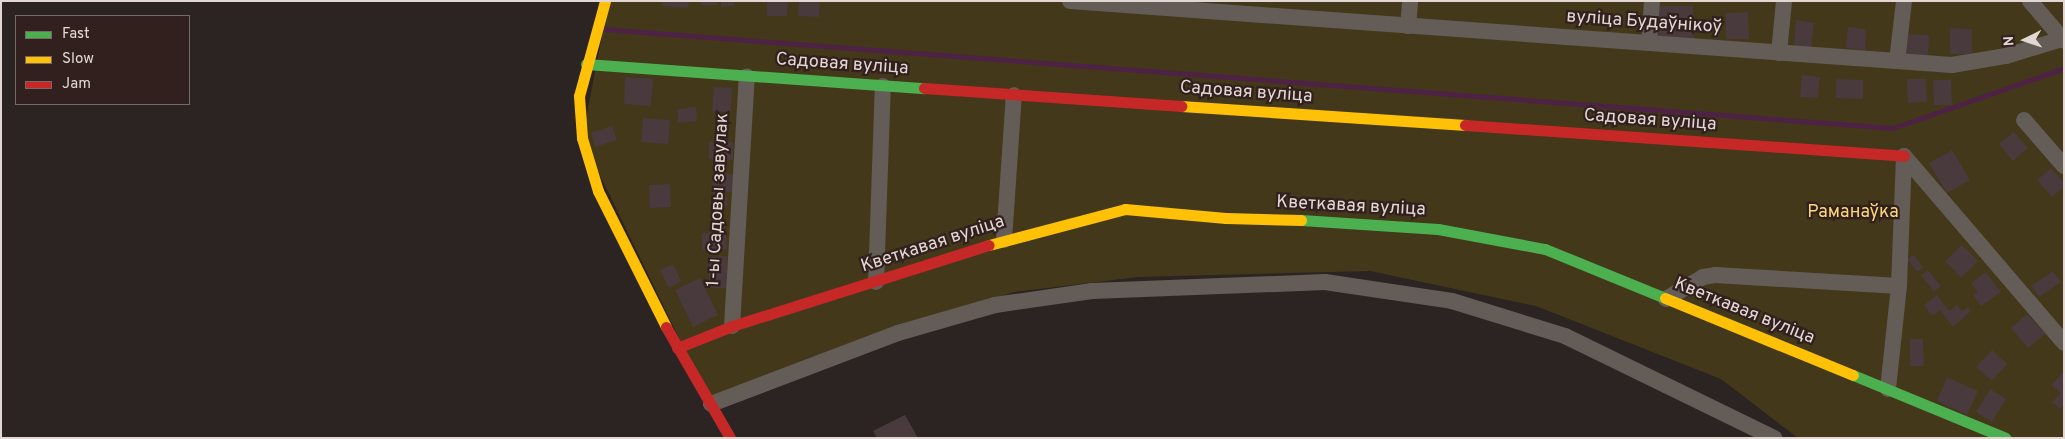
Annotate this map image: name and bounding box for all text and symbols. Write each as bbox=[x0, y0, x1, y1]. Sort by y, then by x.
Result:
street label: вуліца Будаўнікоў bbox=[1566, 7, 1722, 39]
legend bbox=[15, 15, 190, 105]
north arrow bbox=[2000, 15, 2050, 65]
text: Fast bbox=[62, 25, 90, 44]
text: N bbox=[2001, 35, 2018, 47]
text: Slow bbox=[62, 50, 94, 69]
street label: Садовая вуліца bbox=[775, 50, 909, 80]
text: Jam bbox=[62, 75, 91, 94]
street label: Садовая вуліца bbox=[1179, 78, 1313, 108]
street label: Садовая вуліца bbox=[1583, 106, 1717, 136]
street label: 1-ы Садовы завулак bbox=[704, 113, 734, 287]
street label: Кветкавая вуліца bbox=[1276, 192, 1426, 222]
park label: Раманаўка bbox=[1807, 202, 1899, 224]
street label: Кветкавая вуліца bbox=[859, 212, 1007, 278]
street label: Кветкавая вуліца bbox=[1671, 274, 1817, 350]

